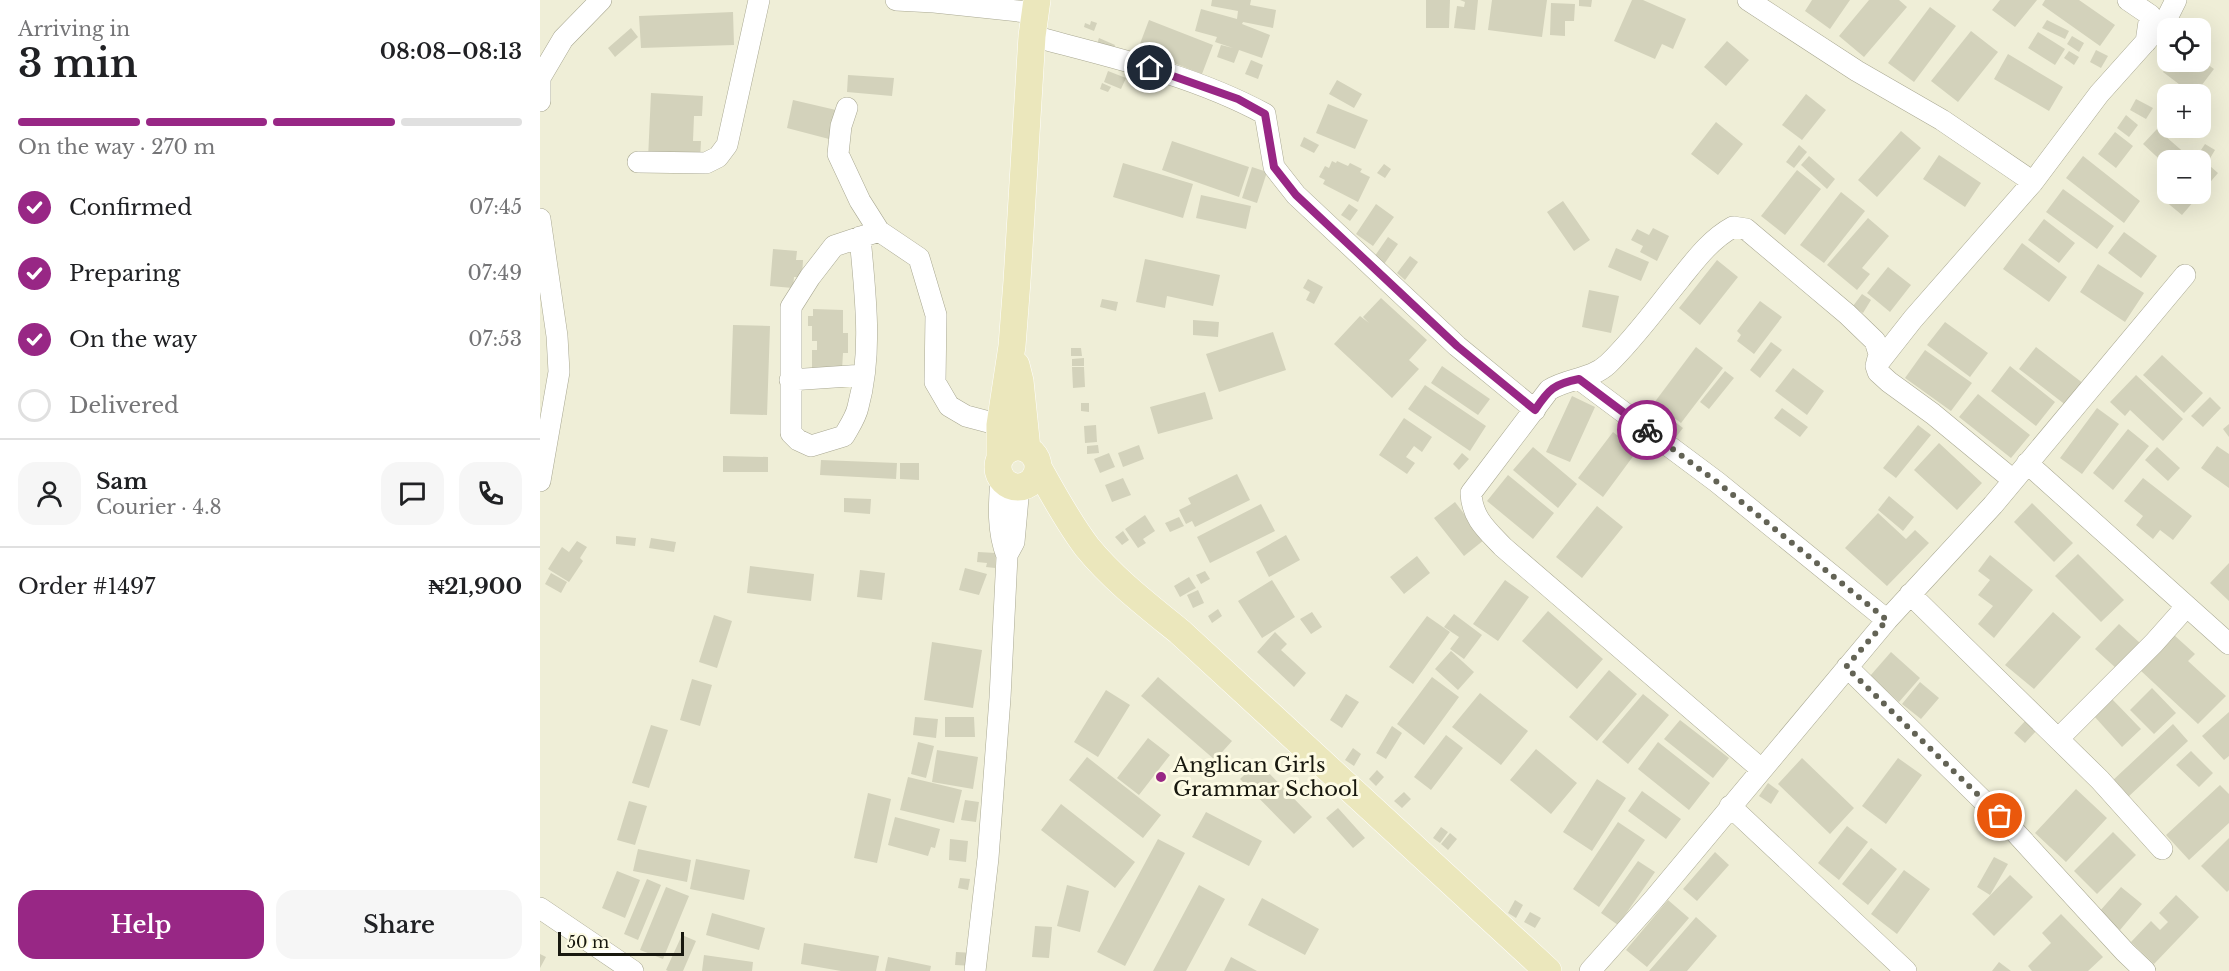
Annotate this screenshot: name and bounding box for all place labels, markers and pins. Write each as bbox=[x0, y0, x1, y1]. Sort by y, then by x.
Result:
pin bbox=[1124, 42, 1175, 93]
place label: Anglican Girls Grammar School bbox=[1172, 752, 1359, 802]
marker: Anglican Girls Grammar School bbox=[1154, 770, 1168, 784]
pin bbox=[1974, 790, 2025, 841]

